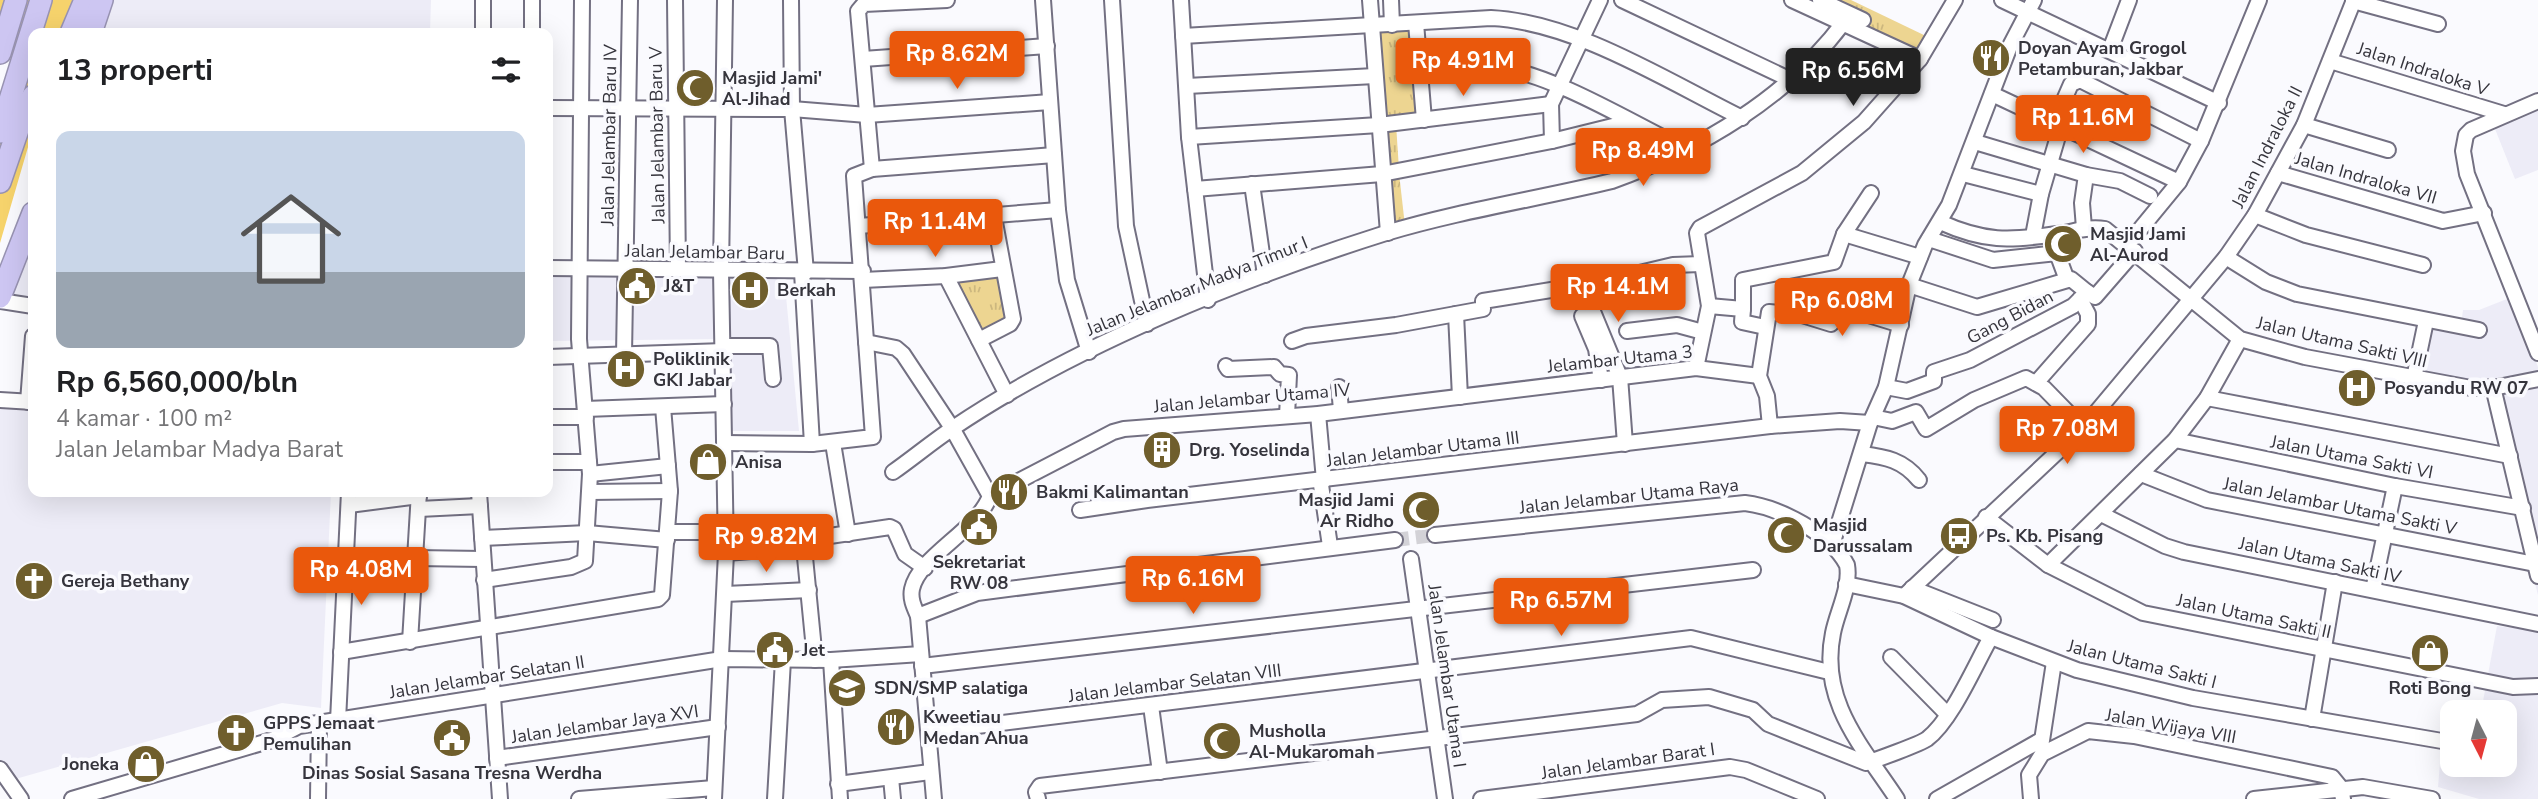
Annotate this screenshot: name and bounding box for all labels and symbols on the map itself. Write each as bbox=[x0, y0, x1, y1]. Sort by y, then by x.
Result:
pin: Rp 8.62M bbox=[885, 32, 1029, 91]
place label: Doyan Ayam Grogol Petamburan, Jakbar bbox=[2018, 36, 2187, 81]
street label: Jalan Indraloka V bbox=[2353, 36, 2492, 102]
restaurant icon: Doyan Ayam Grogol Petamburan, Jakbar bbox=[1970, 37, 2012, 79]
pin: Rp 4.91M bbox=[1391, 38, 1535, 98]
street label: Jalan Jelambar Baru IV bbox=[595, 43, 623, 227]
street label: Jalan Jelambar Baru V bbox=[643, 46, 671, 225]
pin: Rp 6.56M bbox=[1781, 48, 1925, 108]
place label: Masjid Jami' Al-Jihad bbox=[722, 66, 822, 111]
mosque icon: Masjid Jami' Al-Jihad bbox=[674, 67, 716, 109]
street label: Jalan Indraloka II bbox=[2225, 82, 2308, 213]
pin: Rp 11.6M bbox=[2011, 96, 2155, 155]
pin: Rp 8.49M bbox=[1571, 128, 1715, 188]
street label: Jalan Indraloka VII bbox=[2291, 146, 2440, 210]
pin: Rp 11.4M bbox=[863, 200, 1007, 259]
place label: Masjid Jami Al-Aurod bbox=[2090, 222, 2186, 267]
mosque icon: Masjid Jami Al-Aurod bbox=[2042, 223, 2084, 265]
street label: Jalan Jelambar Madya Timur I bbox=[1082, 231, 1311, 342]
street label: Jalan Jelambar Baru bbox=[624, 239, 785, 265]
pin: Rp 14.1M bbox=[1546, 264, 1690, 324]
public building icon: J&T bbox=[616, 265, 658, 307]
hospital icon: Berkah bbox=[729, 269, 771, 311]
place label: J&T bbox=[663, 274, 695, 298]
place label: Berkah bbox=[777, 278, 836, 302]
pin: Rp 6.08M bbox=[1770, 278, 1914, 338]
street label: Gang Bidan bbox=[1963, 284, 2057, 350]
street label: Jalan Utama Sakti VIII bbox=[2253, 310, 2430, 373]
street label: Jelambar Utama 3 bbox=[1545, 339, 1694, 379]
place label: Poliklinik GKI Jabar bbox=[653, 347, 732, 392]
hospital icon: Poliklinik GKI Jabar bbox=[605, 348, 647, 390]
hospital icon: Posyandu RW 07 bbox=[2336, 367, 2378, 409]
place label: Posyandu RW 07 bbox=[2384, 376, 2529, 400]
street label: Jalan Jelambar Utama IV bbox=[1152, 377, 1352, 419]
pin: Rp 7.08M bbox=[1995, 406, 2139, 466]
street label: Jalan Jelambar Utama III bbox=[1324, 425, 1521, 473]
building icon: Drg. Yoselinda bbox=[1141, 429, 1183, 471]
street label: Jalan Utama Sakti VI bbox=[2268, 429, 2435, 485]
place label: Drg. Yoselinda bbox=[1189, 438, 1310, 462]
shop icon: Anisa bbox=[687, 441, 729, 483]
place label: Anisa bbox=[735, 450, 782, 474]
restaurant icon: Bakmi Kalimantan bbox=[988, 471, 1030, 513]
street label: Jalan Jelambar Utama Sakti V bbox=[2220, 471, 2459, 541]
street label: Jalan Jelambar Utama Raya bbox=[1517, 473, 1740, 520]
place label: Bakmi Kalimantan bbox=[1036, 480, 1189, 504]
place label: Masjid Jami Ar Ridho bbox=[1298, 488, 1394, 533]
mosque icon: Masjid Jami Ar Ridho bbox=[1400, 489, 1442, 531]
public building icon: Sekretariat RW 08 bbox=[958, 506, 1000, 548]
place label: Masjid Darussalam bbox=[1813, 513, 1913, 558]
pin: Rp 9.82M bbox=[694, 514, 838, 574]
mosque icon: Masjid Darussalam bbox=[1765, 514, 1807, 556]
bus stop icon: Ps. Kb. Pisang bbox=[1938, 515, 1980, 557]
place label: Ps. Kb. Pisang bbox=[1986, 524, 2103, 548]
street label: Jalan Utama Sakti IV bbox=[2236, 531, 2404, 589]
pin: Rp 4.08M bbox=[289, 548, 433, 607]
place label: Sekretariat RW 08 bbox=[933, 550, 1025, 595]
pin: Rp 6.16M bbox=[1121, 556, 1265, 616]
church icon: Gereja Bethany bbox=[13, 560, 55, 602]
place label: Gereja Bethany bbox=[61, 569, 190, 593]
pin: Rp 6.57M bbox=[1489, 578, 1633, 638]
street label: Jalan Jelambar Utama I bbox=[1422, 582, 1472, 769]
street label: Jalan Utama Sakti II bbox=[2174, 588, 2333, 644]
public building icon: Jet bbox=[754, 629, 796, 671]
shop icon: Roti Bong bbox=[2409, 632, 2451, 674]
street label: Jalan Utama Sakti I bbox=[2064, 634, 2219, 694]
place label: Jet bbox=[801, 638, 825, 662]
street label: Jalan Jelambar Selatan II bbox=[387, 650, 586, 704]
street label: Jalan Jelambar Selatan VIII bbox=[1066, 658, 1283, 708]
school or university icon: SDN/SMP salatiga bbox=[826, 667, 868, 709]
place label: SDN/SMP salatiga bbox=[874, 676, 1028, 700]
place label: Roti Bong bbox=[2389, 676, 2471, 700]
street label: Jalan Jelambar Jaya XVI bbox=[509, 699, 700, 749]
north arrow bbox=[2440, 700, 2516, 777]
street label: Jalan Wijaya VIII bbox=[2103, 703, 2238, 749]
place label: Kweetiau Medan Ahua bbox=[923, 705, 1029, 750]
restaurant icon: Kweetiau Medan Ahua bbox=[875, 706, 917, 748]
place label: GPPS Jemaat Pemulihan bbox=[263, 711, 375, 756]
church icon: GPPS Jemaat Pemulihan bbox=[215, 712, 257, 754]
public building icon: Dinas Sosial Sasana Tresna Werdha bbox=[431, 717, 473, 759]
place label: Musholla Al-Mukaromah bbox=[1249, 719, 1375, 764]
mosque icon: Musholla Al-Mukaromah bbox=[1201, 720, 1243, 762]
street label: Jalan Jelambar Barat I bbox=[1539, 737, 1716, 785]
shop icon: Joneka bbox=[125, 743, 167, 785]
place label: Joneka bbox=[62, 752, 119, 776]
place label: Dinas Sosial Sasana Tresna Werdha bbox=[302, 761, 602, 785]

